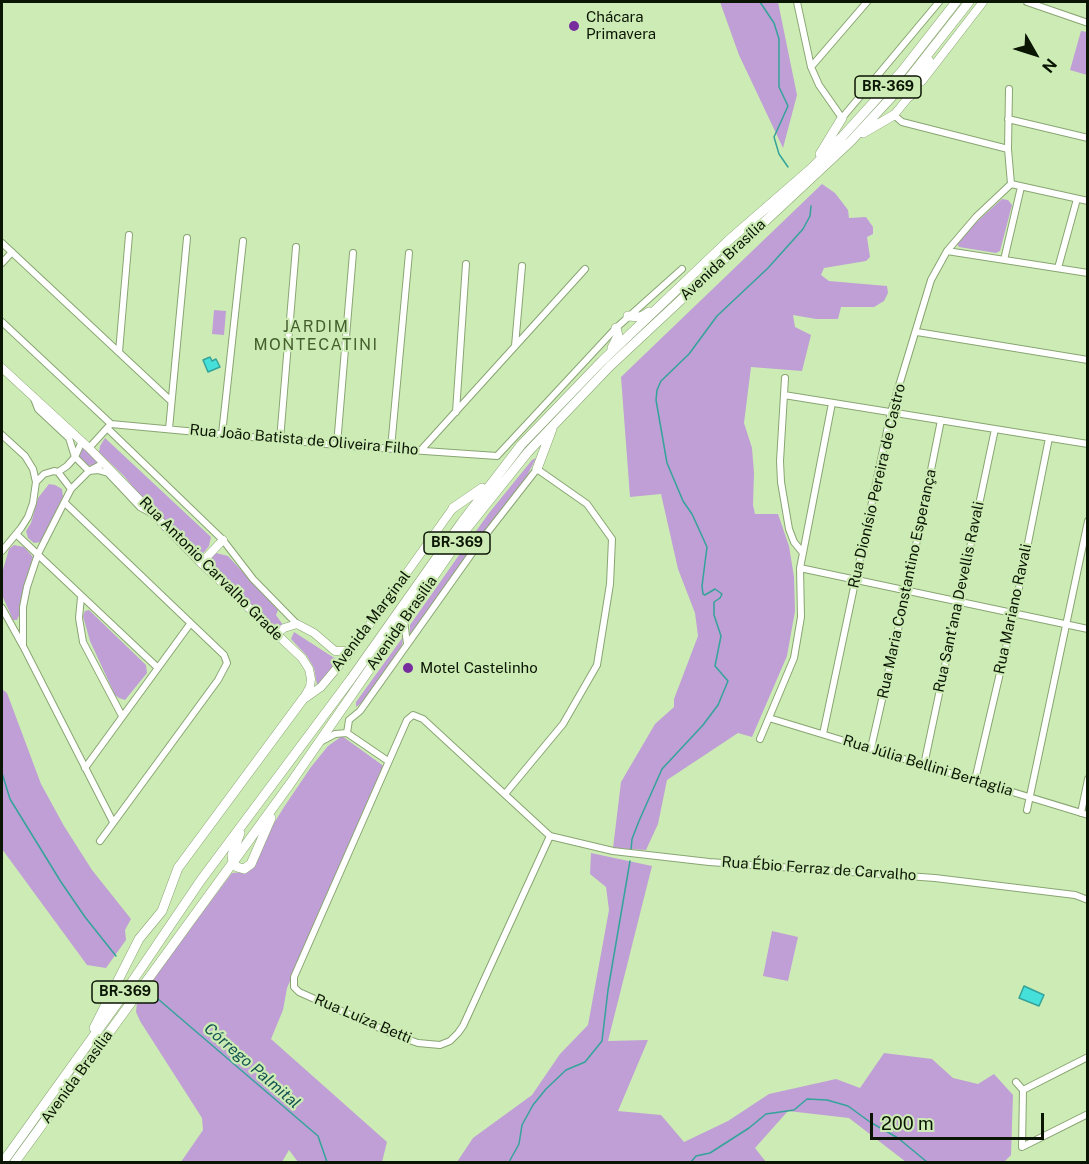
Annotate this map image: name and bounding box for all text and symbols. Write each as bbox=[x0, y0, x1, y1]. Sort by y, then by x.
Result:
place label: Chácara Primavera bbox=[586, 8, 656, 43]
marker: Chácara Primavera bbox=[567, 19, 581, 33]
north arrow bbox=[1005, 24, 1065, 84]
text: N bbox=[1038, 55, 1061, 76]
road number: BR-369 bbox=[855, 76, 921, 98]
street label: Avenida Brasília bbox=[676, 216, 770, 304]
district label: JARDIM MONTECATINI bbox=[253, 317, 379, 355]
street label: Rua Dionísio Pereira de Castro bbox=[845, 382, 909, 590]
street label: Rua João Batista de Oliveira Filho bbox=[189, 421, 419, 459]
street label: Rua Maria Constantino Esperança bbox=[874, 467, 940, 701]
street label: Rua Antonio Carvalho Grade bbox=[135, 493, 287, 645]
street label: Rua Sant'ana Devellis Ravali bbox=[930, 500, 988, 694]
road number: BR-369 bbox=[424, 532, 490, 554]
street label: Rua Mariano Ravali bbox=[990, 542, 1036, 676]
street label: Avenida Marginal bbox=[327, 567, 415, 675]
street label: Avenida Brasília bbox=[363, 573, 441, 673]
place label: Motel Castelinho bbox=[420, 659, 538, 677]
marker: Motel Castelinho bbox=[401, 661, 415, 675]
street label: Rua Júlia Bellini Bertaglia bbox=[841, 732, 1015, 800]
street label: Rua Ébio Ferraz de Carvalho bbox=[721, 853, 917, 885]
road number: BR-369 bbox=[92, 981, 158, 1003]
street label: Rua Luíza Betti bbox=[312, 990, 414, 1048]
water label: Córrego Palmital bbox=[200, 1019, 304, 1113]
street label: Avenida Brasília bbox=[37, 1027, 117, 1127]
scale bar bbox=[873, 1101, 1047, 1139]
text: 200 m bbox=[881, 1113, 934, 1134]

